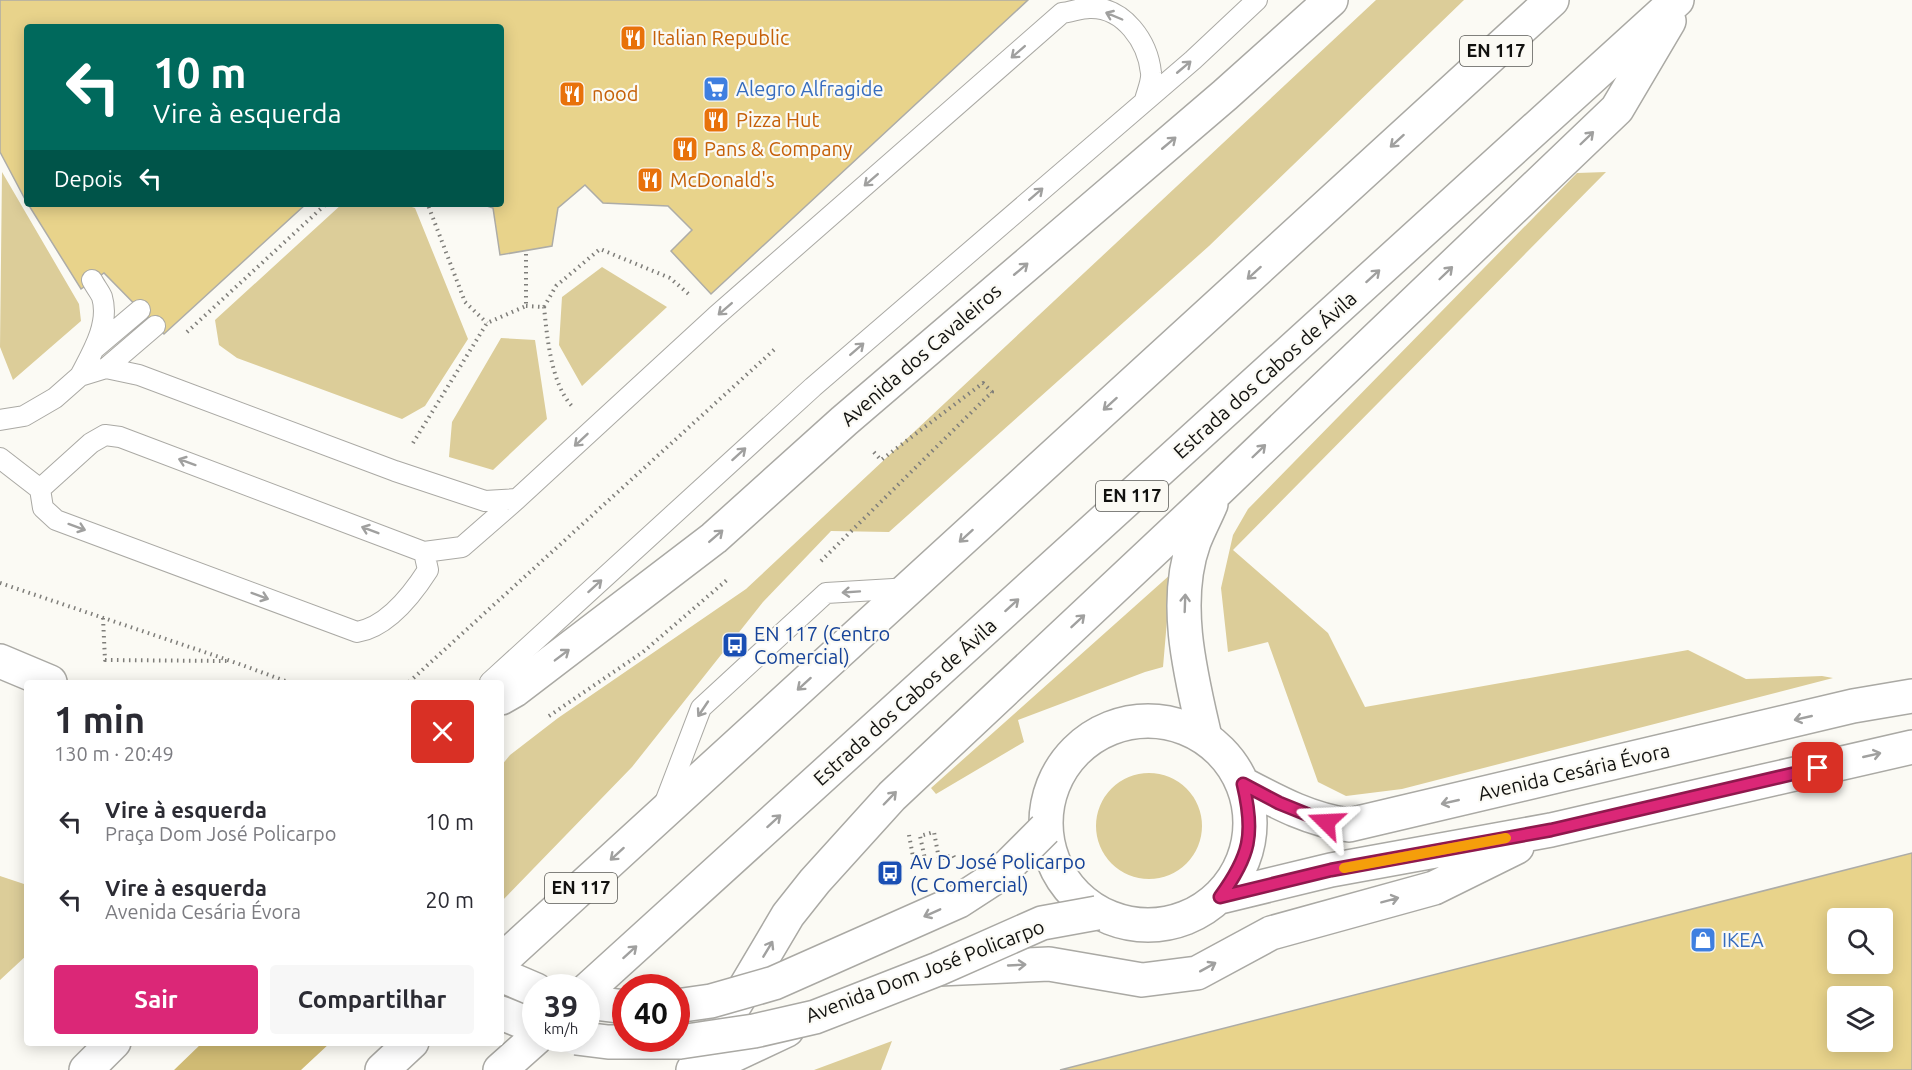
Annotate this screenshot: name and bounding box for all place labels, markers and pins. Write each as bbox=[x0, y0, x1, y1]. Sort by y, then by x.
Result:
restaurant icon: Italian Republic bbox=[618, 23, 648, 53]
place label: Italian Republic bbox=[652, 26, 789, 49]
supermarket icon: Alegro Alfragide bbox=[701, 74, 731, 104]
place label: Alegro Alfragide bbox=[736, 77, 883, 100]
restaurant icon: nood bbox=[557, 79, 587, 109]
place label: nood bbox=[592, 82, 639, 105]
restaurant icon: Pizza Hut bbox=[701, 105, 731, 135]
place label: Pizza Hut bbox=[736, 108, 819, 131]
restaurant icon: Pans & Company bbox=[670, 134, 700, 164]
place label: Pans & Company bbox=[704, 137, 853, 160]
restaurant icon: McDonald's bbox=[635, 165, 665, 195]
place label: McDonald's bbox=[670, 168, 775, 191]
place label: EN 117 (Centro Comercial) bbox=[754, 622, 890, 668]
bus stop icon: EN 117 (Centro Comercial) bbox=[720, 630, 750, 660]
pin bbox=[1792, 742, 1843, 793]
place label: Av D José Policarpo (C Comercial) bbox=[910, 850, 1086, 896]
bus stop icon: Av D José Policarpo (C Comercial) bbox=[875, 858, 905, 888]
shop icon: IKEA bbox=[1688, 925, 1718, 955]
place label: IKEA bbox=[1722, 928, 1764, 951]

